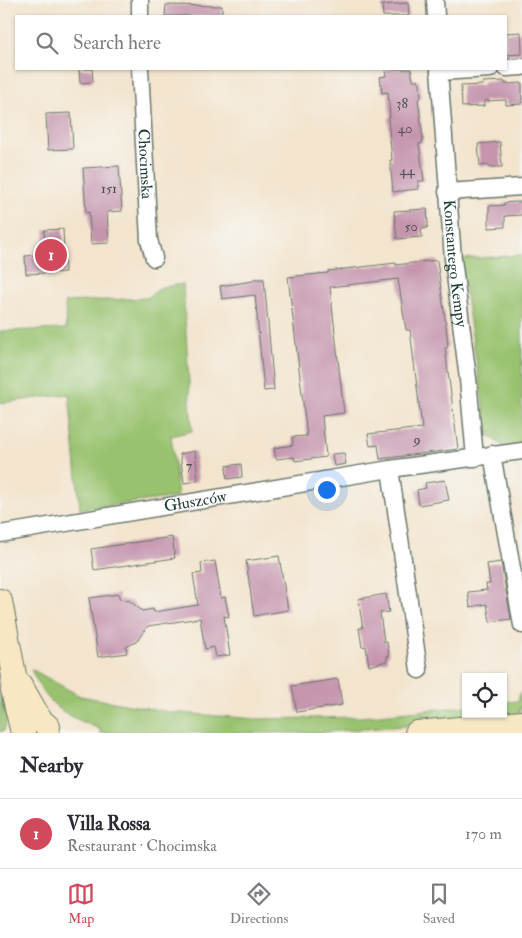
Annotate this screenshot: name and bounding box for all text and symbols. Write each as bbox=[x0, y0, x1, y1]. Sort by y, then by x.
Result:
search box bbox=[15, 15, 507, 70]
icon: search bbox=[33, 29, 61, 57]
text: Search here bbox=[73, 31, 161, 55]
house number: 38 bbox=[396, 95, 408, 112]
house number: 40 bbox=[398, 120, 412, 137]
street label: Chocimska bbox=[133, 128, 157, 200]
house number: 44 bbox=[399, 162, 416, 179]
house number: 151 bbox=[101, 180, 117, 197]
street label: Konstantego Kempy bbox=[439, 199, 472, 329]
house number: 50 bbox=[404, 218, 418, 235]
pin: 1 bbox=[35, 236, 67, 274]
house number: 9 bbox=[412, 431, 421, 448]
house number: 7 bbox=[186, 457, 193, 474]
your location bbox=[314, 477, 340, 503]
street label: Głuszców bbox=[163, 486, 229, 516]
map controls bbox=[462, 673, 507, 718]
button: locate bbox=[462, 673, 507, 718]
text: Nearby bbox=[20, 752, 83, 779]
text: Villa Rossa bbox=[67, 812, 150, 836]
text: 1 bbox=[33, 824, 39, 844]
text: 170 m bbox=[465, 824, 502, 844]
text: Restaurant · Chocimska bbox=[67, 836, 217, 856]
tab: Map bbox=[67, 880, 95, 927]
tab: Directions bbox=[230, 880, 288, 927]
tab: Saved bbox=[423, 880, 455, 927]

